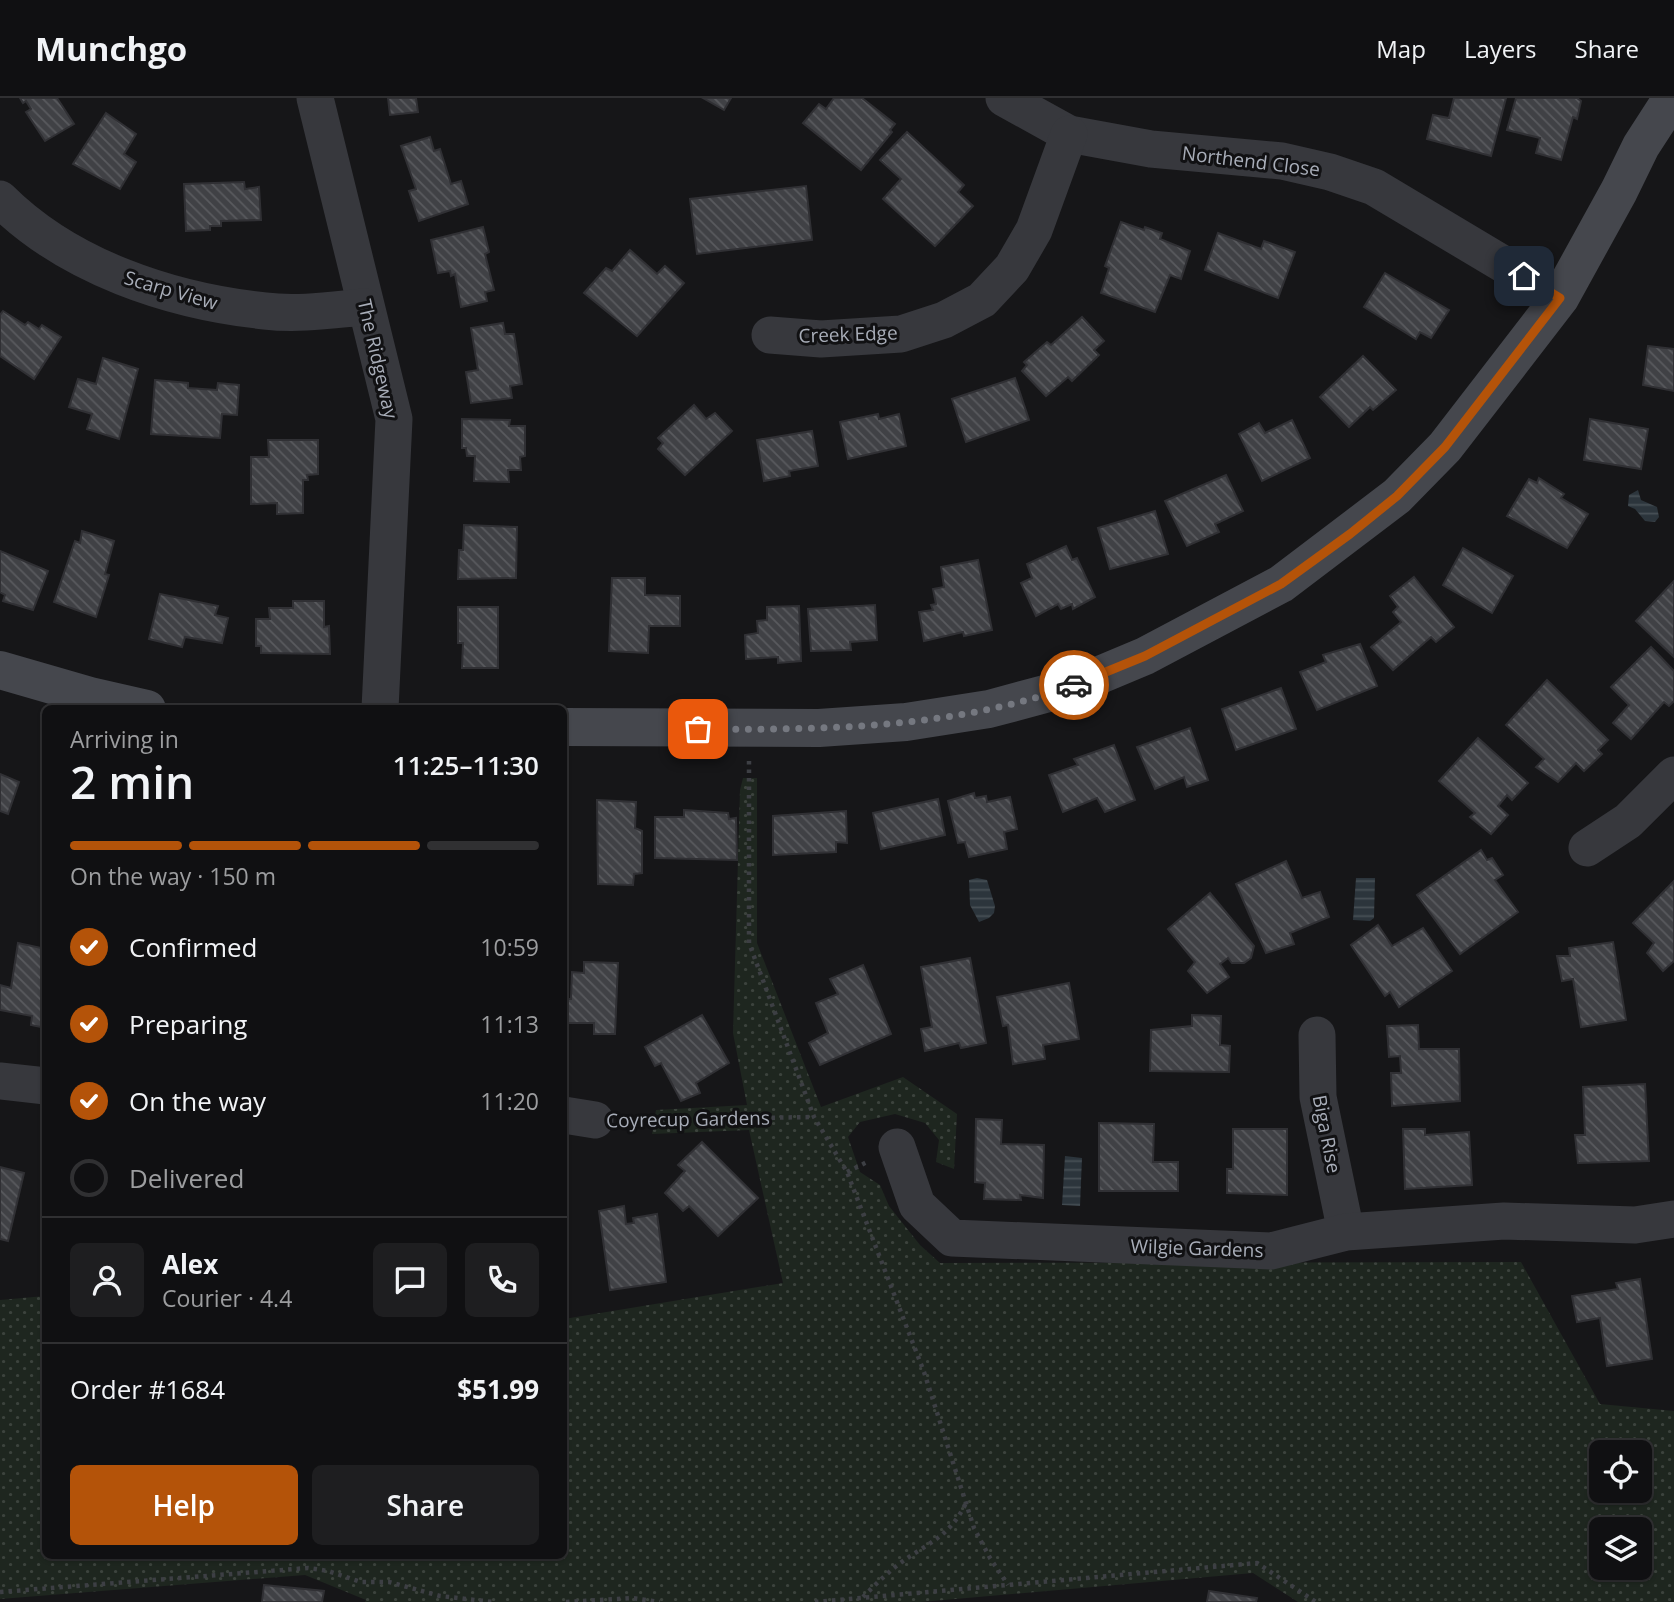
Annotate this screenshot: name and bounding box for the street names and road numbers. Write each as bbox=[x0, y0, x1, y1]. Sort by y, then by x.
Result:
street label: Northend Close bbox=[1181, 140, 1321, 182]
street label: Scarp View bbox=[121, 264, 221, 316]
street label: The Ridgeway bbox=[352, 297, 404, 422]
street label: Creek Edge bbox=[798, 319, 898, 349]
street label: Biga Rise bbox=[1307, 1093, 1347, 1175]
street label: Coyrecup Gardens bbox=[606, 1105, 770, 1133]
street label: Wilgie Gardens bbox=[1130, 1233, 1264, 1263]

